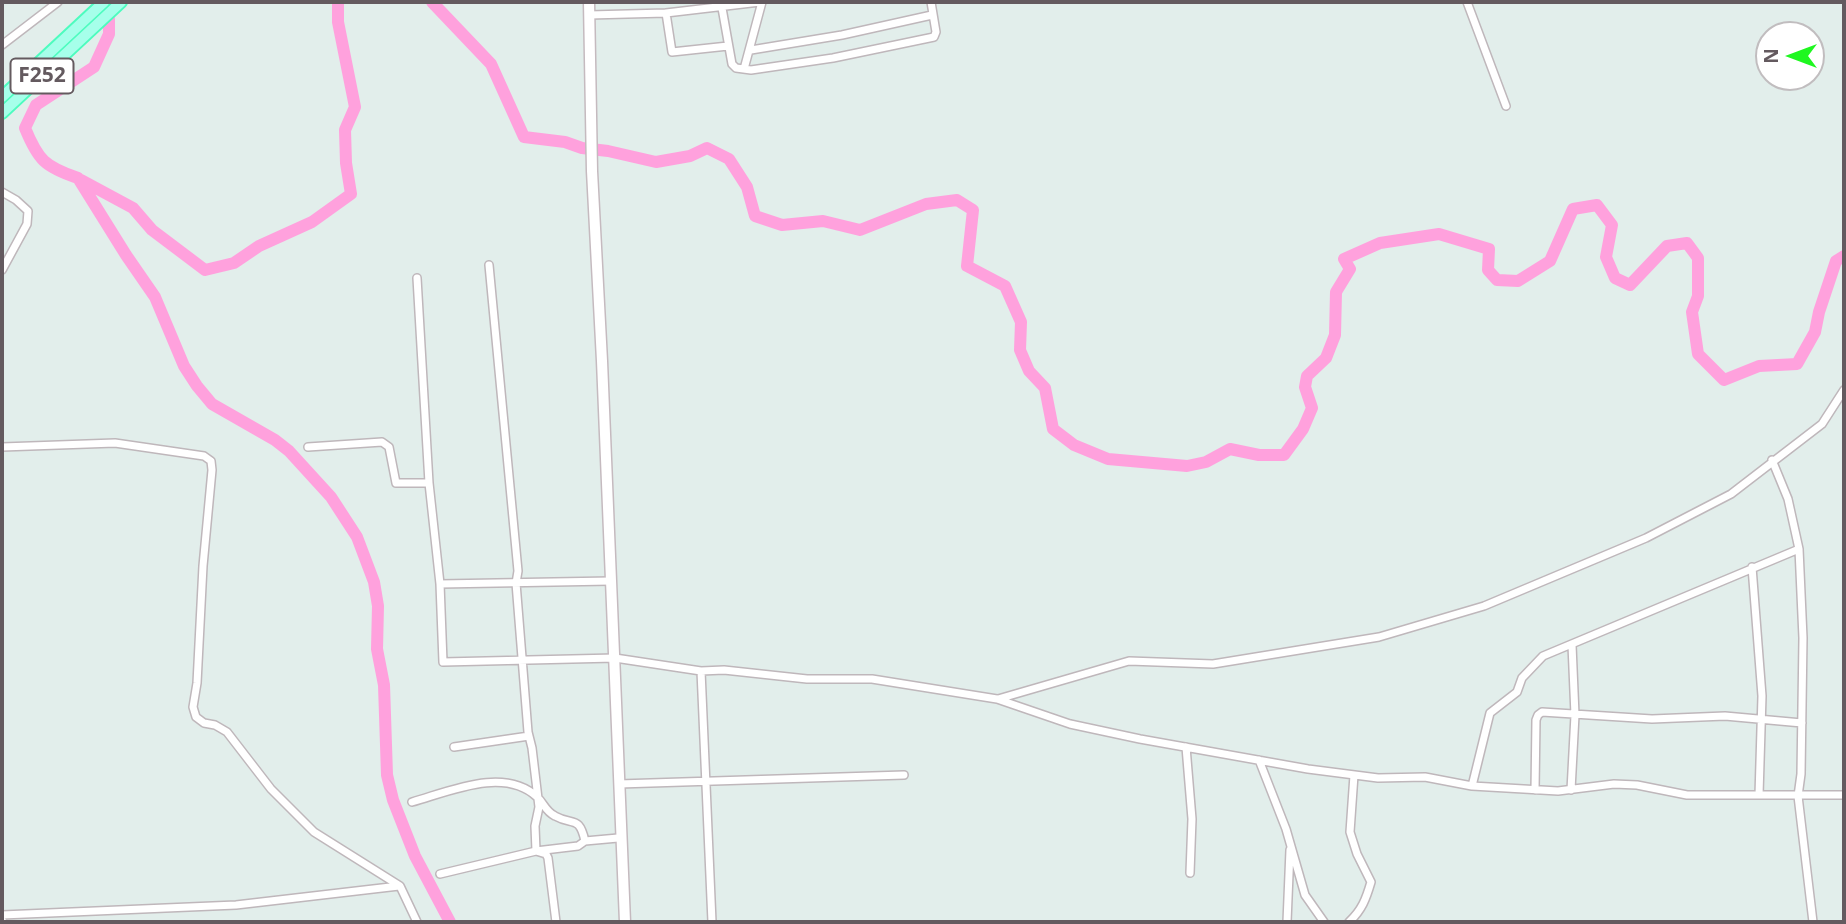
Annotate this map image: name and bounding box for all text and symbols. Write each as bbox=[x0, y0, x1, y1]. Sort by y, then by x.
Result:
north arrow bbox=[1755, 21, 1825, 91]
text: N bbox=[1758, 48, 1784, 64]
road number: F252 bbox=[10, 58, 74, 94]

